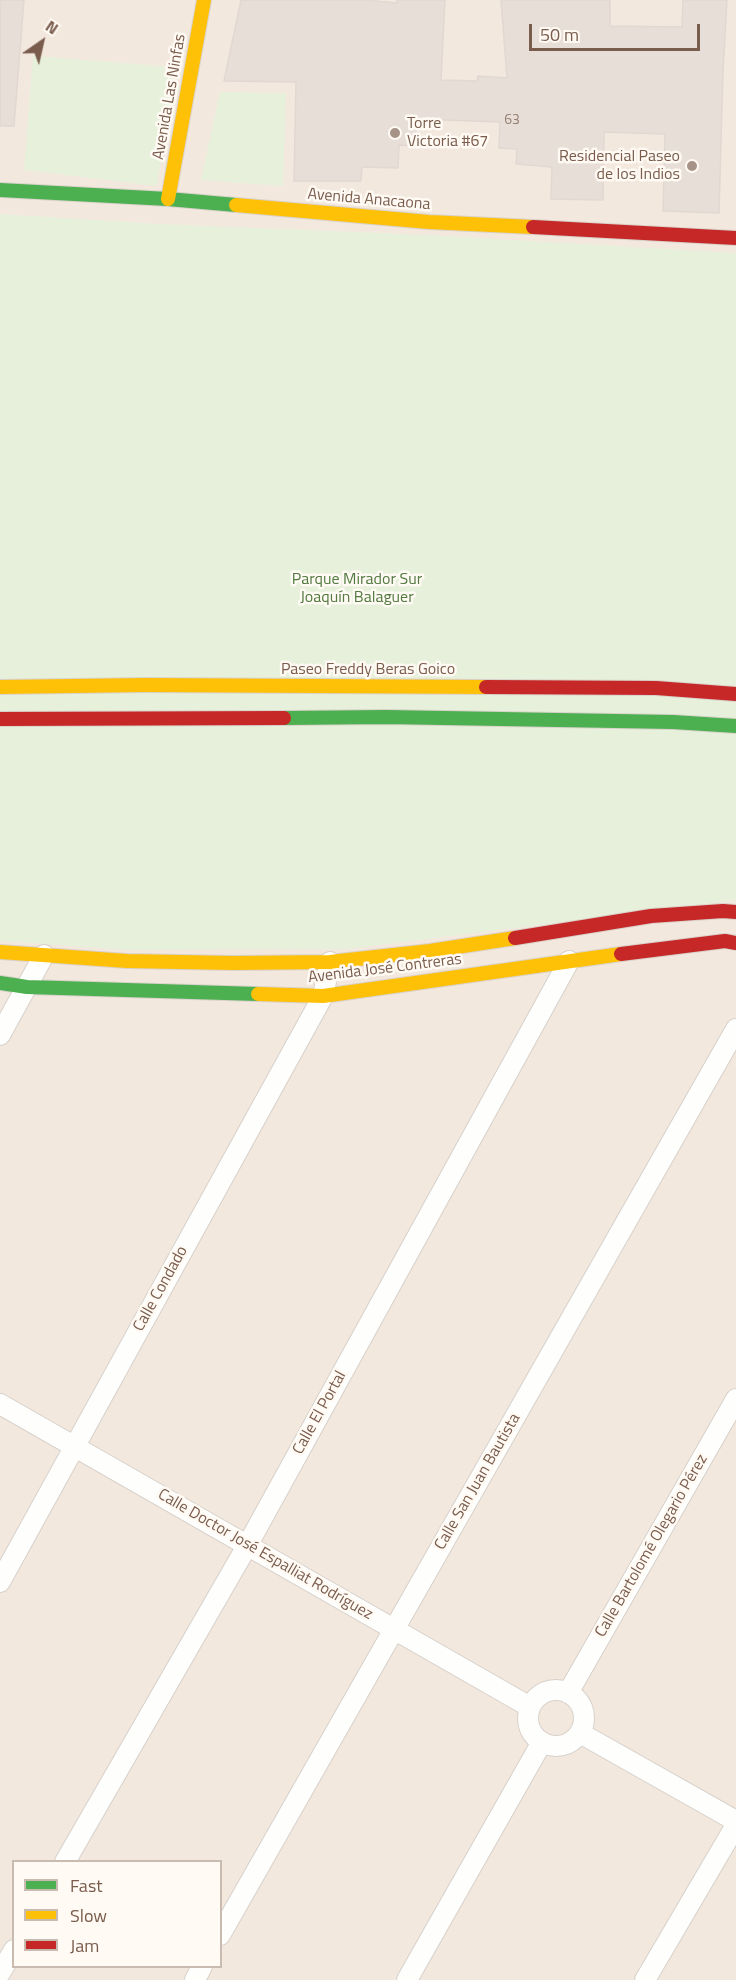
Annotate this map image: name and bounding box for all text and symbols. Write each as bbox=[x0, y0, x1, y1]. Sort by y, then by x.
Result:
north arrow bbox=[12, 12, 72, 72]
scale bar bbox=[532, 12, 703, 50]
text: N bbox=[41, 14, 63, 40]
text: 50 m bbox=[540, 21, 579, 48]
street label: Avenida Las Ninfas bbox=[149, 33, 191, 161]
house number: 63 bbox=[504, 113, 520, 129]
place label: Torre Victoria #67 bbox=[407, 114, 488, 152]
marker: Torre Victoria #67 bbox=[388, 126, 402, 140]
place label: Residencial Paseo de los Indios bbox=[559, 147, 680, 185]
marker: Residencial Paseo de los Indios bbox=[685, 159, 699, 173]
street label: Avenida Anacaona bbox=[307, 185, 431, 215]
park label: Parque Mirador Sur Joaquín Balaguer bbox=[292, 570, 422, 608]
street label: Paseo Freddy Beras Goico bbox=[281, 660, 455, 680]
street label: Avenida José Contreras bbox=[307, 950, 463, 988]
street label: Calle Condado bbox=[130, 1243, 192, 1335]
street label: Calle El Portal bbox=[289, 1368, 351, 1458]
street label: Calle San Juan Bautista bbox=[431, 1410, 525, 1554]
street label: Calle Bartolomé Olegario Pérez bbox=[592, 1451, 712, 1641]
street label: Calle Doctor José Espalliat Rodríguez bbox=[154, 1485, 376, 1625]
legend bbox=[12, 1860, 222, 1968]
text: Fast bbox=[70, 1872, 103, 1899]
text: Slow bbox=[70, 1902, 107, 1929]
text: Jam bbox=[70, 1932, 99, 1959]

